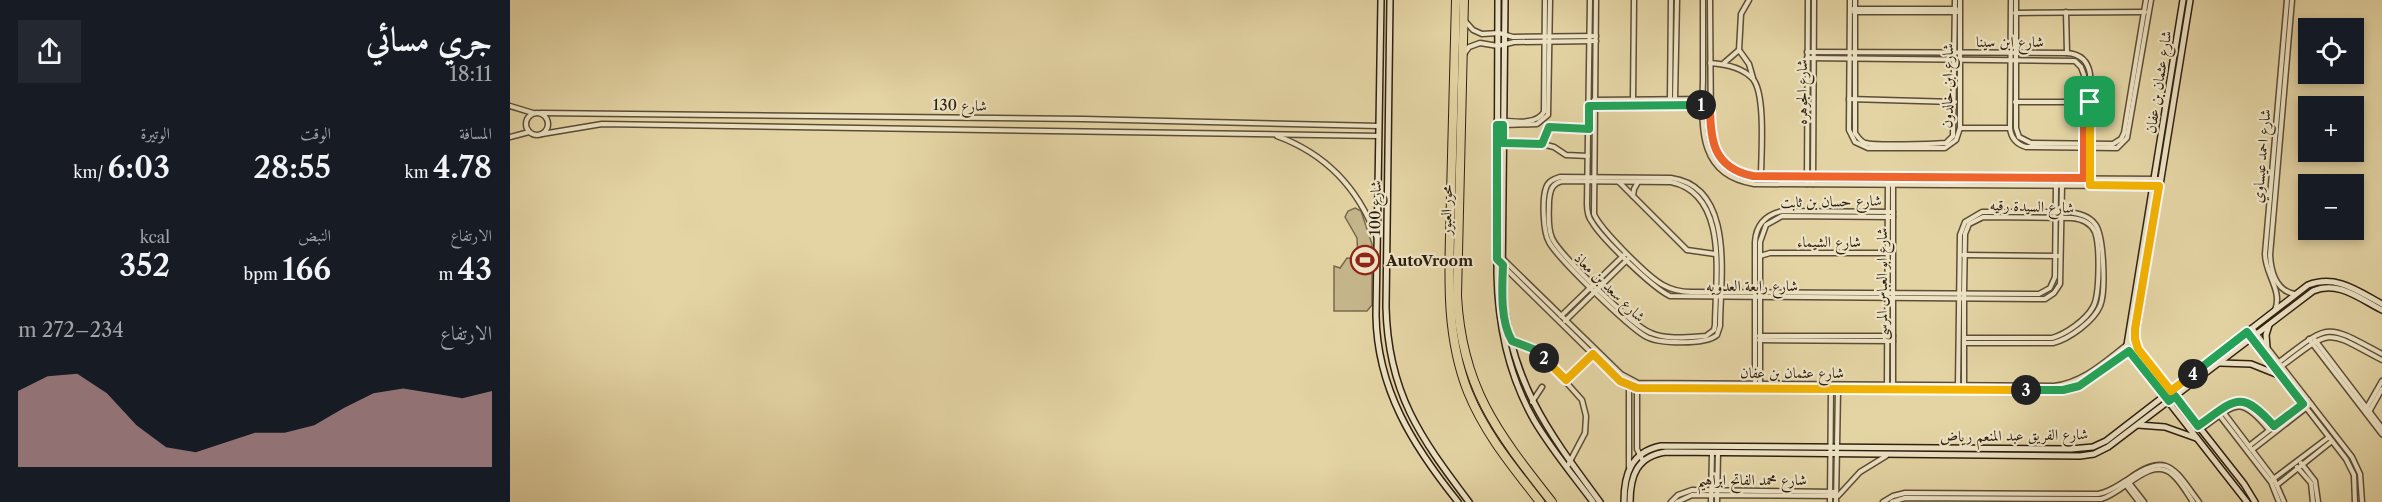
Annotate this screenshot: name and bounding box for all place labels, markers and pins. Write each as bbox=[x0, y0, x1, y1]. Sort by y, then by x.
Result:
pin bbox=[2064, 76, 2115, 127]
pin: 1 bbox=[1686, 90, 1716, 120]
sports icon: AutoVroom bbox=[1349, 244, 1381, 276]
place label: AutoVroom bbox=[1385, 251, 1473, 270]
pin: 2 bbox=[1529, 343, 1559, 373]
pin: 4 bbox=[2178, 359, 2208, 389]
pin: 3 bbox=[2011, 375, 2041, 405]

